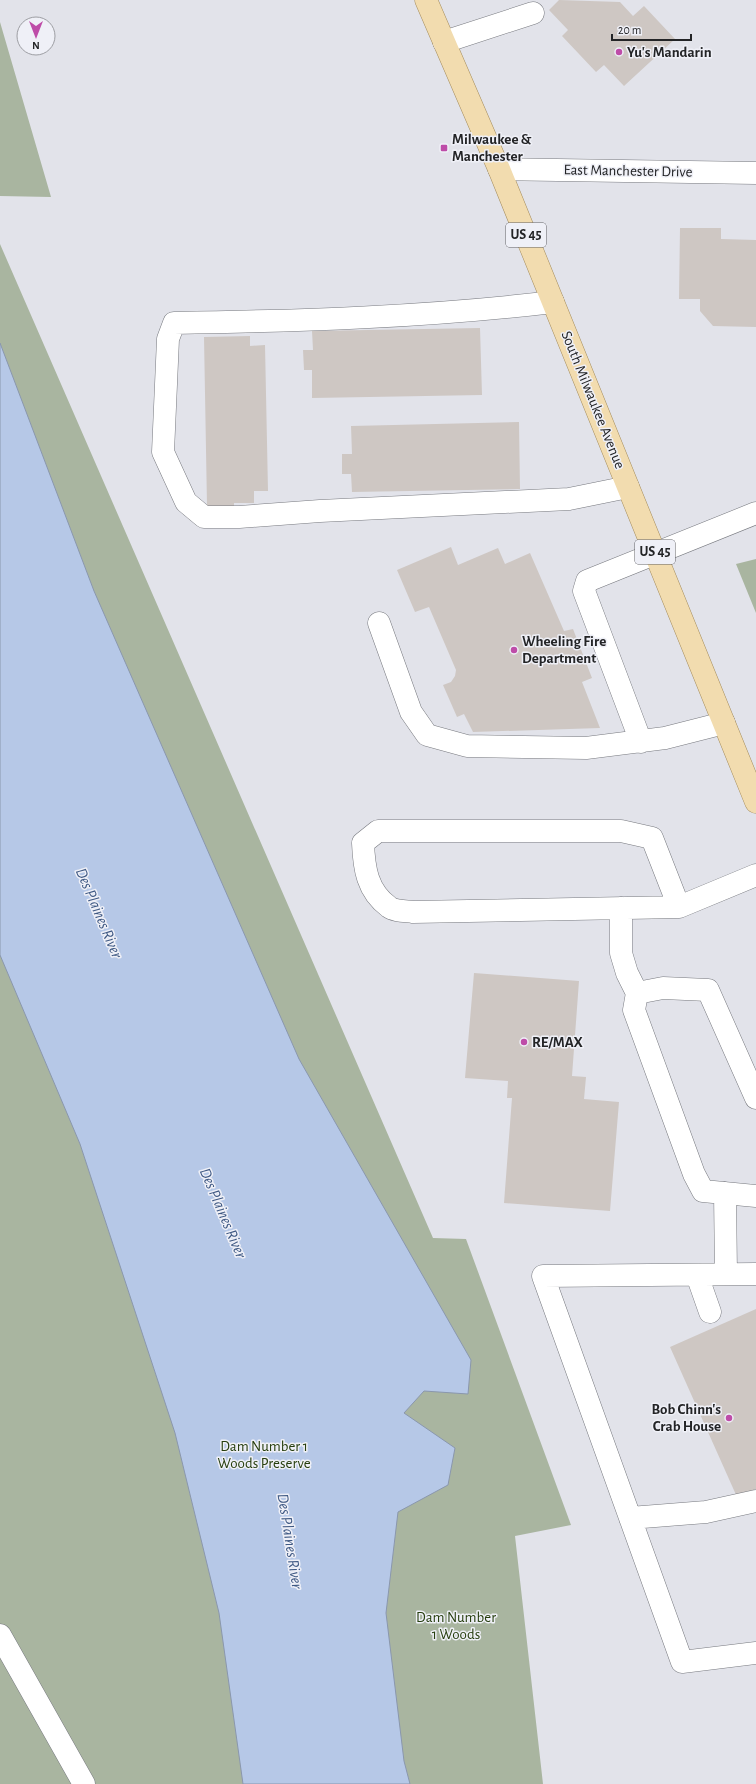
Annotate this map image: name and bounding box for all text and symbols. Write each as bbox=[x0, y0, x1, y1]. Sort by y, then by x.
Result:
north arrow bbox=[16, 16, 56, 56]
scale bar bbox=[612, 16, 691, 42]
text: 20 m bbox=[618, 24, 641, 36]
text: N bbox=[32, 40, 40, 51]
place label: Yu's Mandarin bbox=[627, 45, 712, 60]
marker: Yu's Mandarin bbox=[614, 47, 624, 57]
place label: Milwaukee & Manchester bbox=[452, 132, 532, 164]
marker: Milwaukee & Manchester bbox=[439, 143, 449, 153]
street label: East Manchester Drive bbox=[563, 162, 693, 180]
road number: US 45 bbox=[506, 223, 546, 247]
street label: South Milwaukee Avenue bbox=[558, 329, 628, 471]
road number: US 45 bbox=[635, 540, 675, 564]
place label: Wheeling Fire Department bbox=[522, 634, 606, 666]
marker: Wheeling Fire Department bbox=[509, 645, 519, 655]
water label: Des Plaines River bbox=[73, 866, 125, 961]
place label: RE/MAX bbox=[532, 1035, 583, 1050]
marker: RE/MAX bbox=[519, 1037, 529, 1047]
water label: Des Plaines River bbox=[197, 1166, 249, 1261]
place label: Bob Chinn's Crab House bbox=[651, 1402, 721, 1434]
marker: Bob Chinn's Crab House bbox=[724, 1413, 734, 1423]
park label: Dam Number 1 Woods Preserve bbox=[217, 1439, 311, 1471]
water label: Des Plaines River bbox=[275, 1492, 306, 1591]
park label: Dam Number 1 Woods bbox=[416, 1610, 496, 1642]

